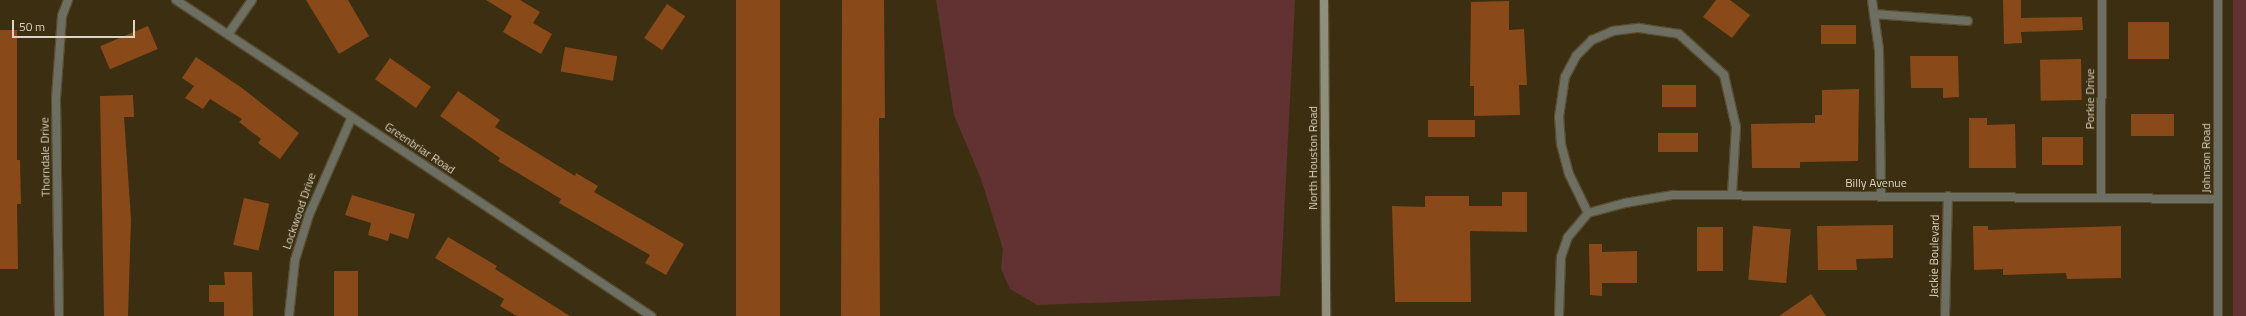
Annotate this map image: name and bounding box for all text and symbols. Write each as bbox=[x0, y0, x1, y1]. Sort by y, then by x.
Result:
scale bar bbox=[14, 12, 137, 38]
text: 50 m bbox=[19, 17, 45, 36]
street label: Porkie Drive bbox=[2083, 69, 2097, 129]
street label: North Houston Road bbox=[1306, 106, 1320, 210]
street label: Thorndale Drive bbox=[37, 117, 53, 197]
street label: Greenbriar Road bbox=[382, 119, 458, 177]
street label: Johnson Road bbox=[2199, 123, 2213, 193]
street label: Lockwood Drive bbox=[279, 171, 319, 251]
street label: Billy Avenue bbox=[1845, 176, 1907, 190]
street label: Jackie Boulevard bbox=[1926, 215, 1942, 297]

